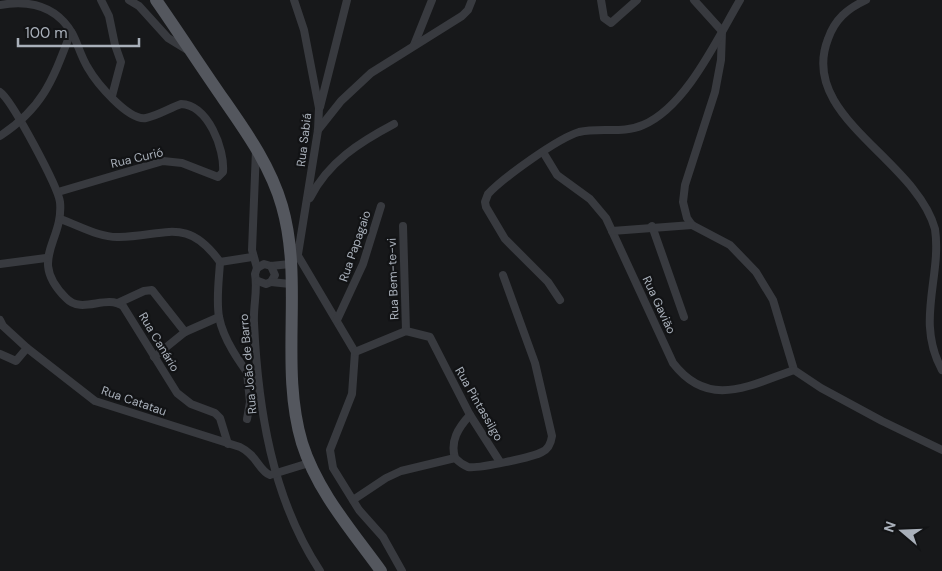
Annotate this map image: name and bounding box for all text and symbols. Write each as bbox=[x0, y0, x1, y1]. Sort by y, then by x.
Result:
scale bar bbox=[18, 15, 139, 47]
text: 100 m bbox=[25, 23, 68, 43]
street label: Rua Sabiá bbox=[293, 112, 315, 168]
street label: Rua Curió bbox=[109, 144, 165, 172]
street label: Rua Papagaio bbox=[335, 208, 375, 284]
street label: Rua Bem-te-vi bbox=[384, 238, 402, 320]
street label: Rua Gavião bbox=[639, 274, 679, 336]
street label: Rua Canário bbox=[135, 309, 183, 375]
street label: Rua João de Barro bbox=[236, 313, 260, 415]
street label: Rua Pintassilgo bbox=[451, 364, 507, 444]
street label: Rua Catatau bbox=[99, 382, 169, 420]
north arrow bbox=[877, 506, 927, 556]
text: N bbox=[880, 519, 900, 535]

